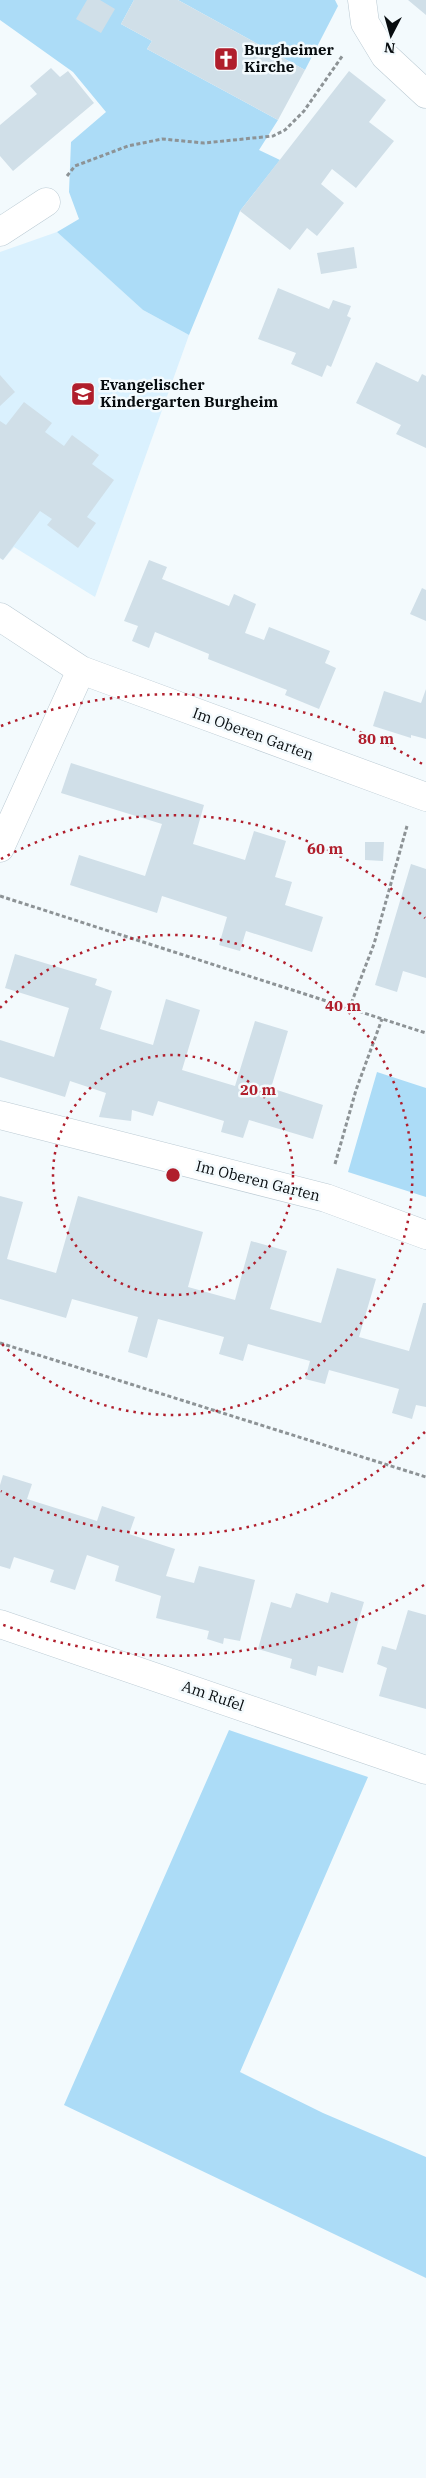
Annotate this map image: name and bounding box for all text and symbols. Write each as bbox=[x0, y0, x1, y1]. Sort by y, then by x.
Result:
north arrow bbox=[366, 10, 416, 60]
text: N bbox=[383, 38, 396, 57]
place label: Burgheimer Kirche bbox=[244, 40, 334, 76]
church icon: Burgheimer Kirche bbox=[213, 46, 239, 72]
place label: Evangelischer Kindergarten Burgheim bbox=[100, 375, 278, 411]
school or university icon: Evangelischer Kindergarten Burgheim bbox=[70, 381, 96, 407]
street label: Im Oberen Garten bbox=[190, 703, 317, 764]
text: 80 m bbox=[358, 729, 394, 748]
text: 60 m bbox=[307, 839, 343, 858]
text: 40 m bbox=[325, 996, 361, 1015]
text: 20 m bbox=[240, 1080, 276, 1099]
street label: Im Oberen Garten bbox=[194, 1156, 323, 1205]
centre of rings bbox=[164, 1166, 182, 1184]
street label: Am Rufel bbox=[179, 1676, 247, 1715]

